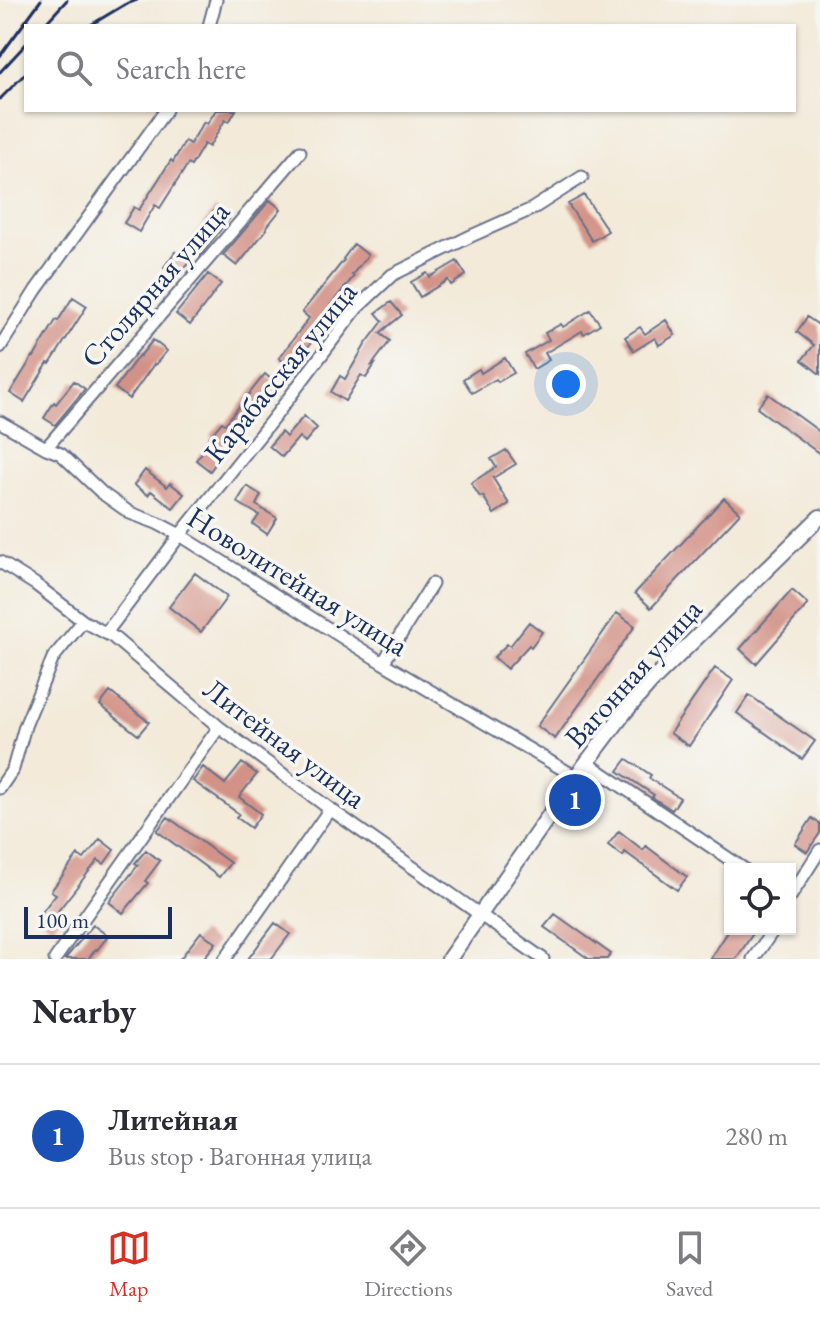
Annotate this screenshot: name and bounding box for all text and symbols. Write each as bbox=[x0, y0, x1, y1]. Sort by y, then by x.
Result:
search box bbox=[24, 24, 796, 112]
icon: search bbox=[52, 46, 96, 90]
text: Search here bbox=[116, 49, 246, 88]
street label: Столярная улица bbox=[72, 193, 238, 375]
street label: Карабасская улица bbox=[195, 273, 365, 471]
your location bbox=[546, 364, 586, 404]
street label: Новолитейная улица bbox=[180, 497, 416, 665]
street label: Вагонная улица bbox=[556, 590, 710, 756]
street label: Литейная улица bbox=[196, 669, 374, 817]
pin: 1 bbox=[549, 770, 601, 830]
map controls bbox=[724, 863, 796, 935]
button: locate bbox=[724, 863, 796, 935]
scale bar bbox=[24, 903, 172, 939]
text: 100 m bbox=[36, 906, 89, 935]
text: Nearby bbox=[32, 989, 136, 1033]
text: Литейная bbox=[108, 1100, 238, 1139]
text: 1 bbox=[51, 1119, 65, 1153]
text: 280 m bbox=[725, 1119, 788, 1153]
text: Bus stop · Вагонная улица bbox=[108, 1139, 372, 1173]
tab: Map bbox=[107, 1226, 151, 1303]
tab: Directions bbox=[364, 1226, 453, 1303]
tab: Saved bbox=[666, 1226, 713, 1303]

